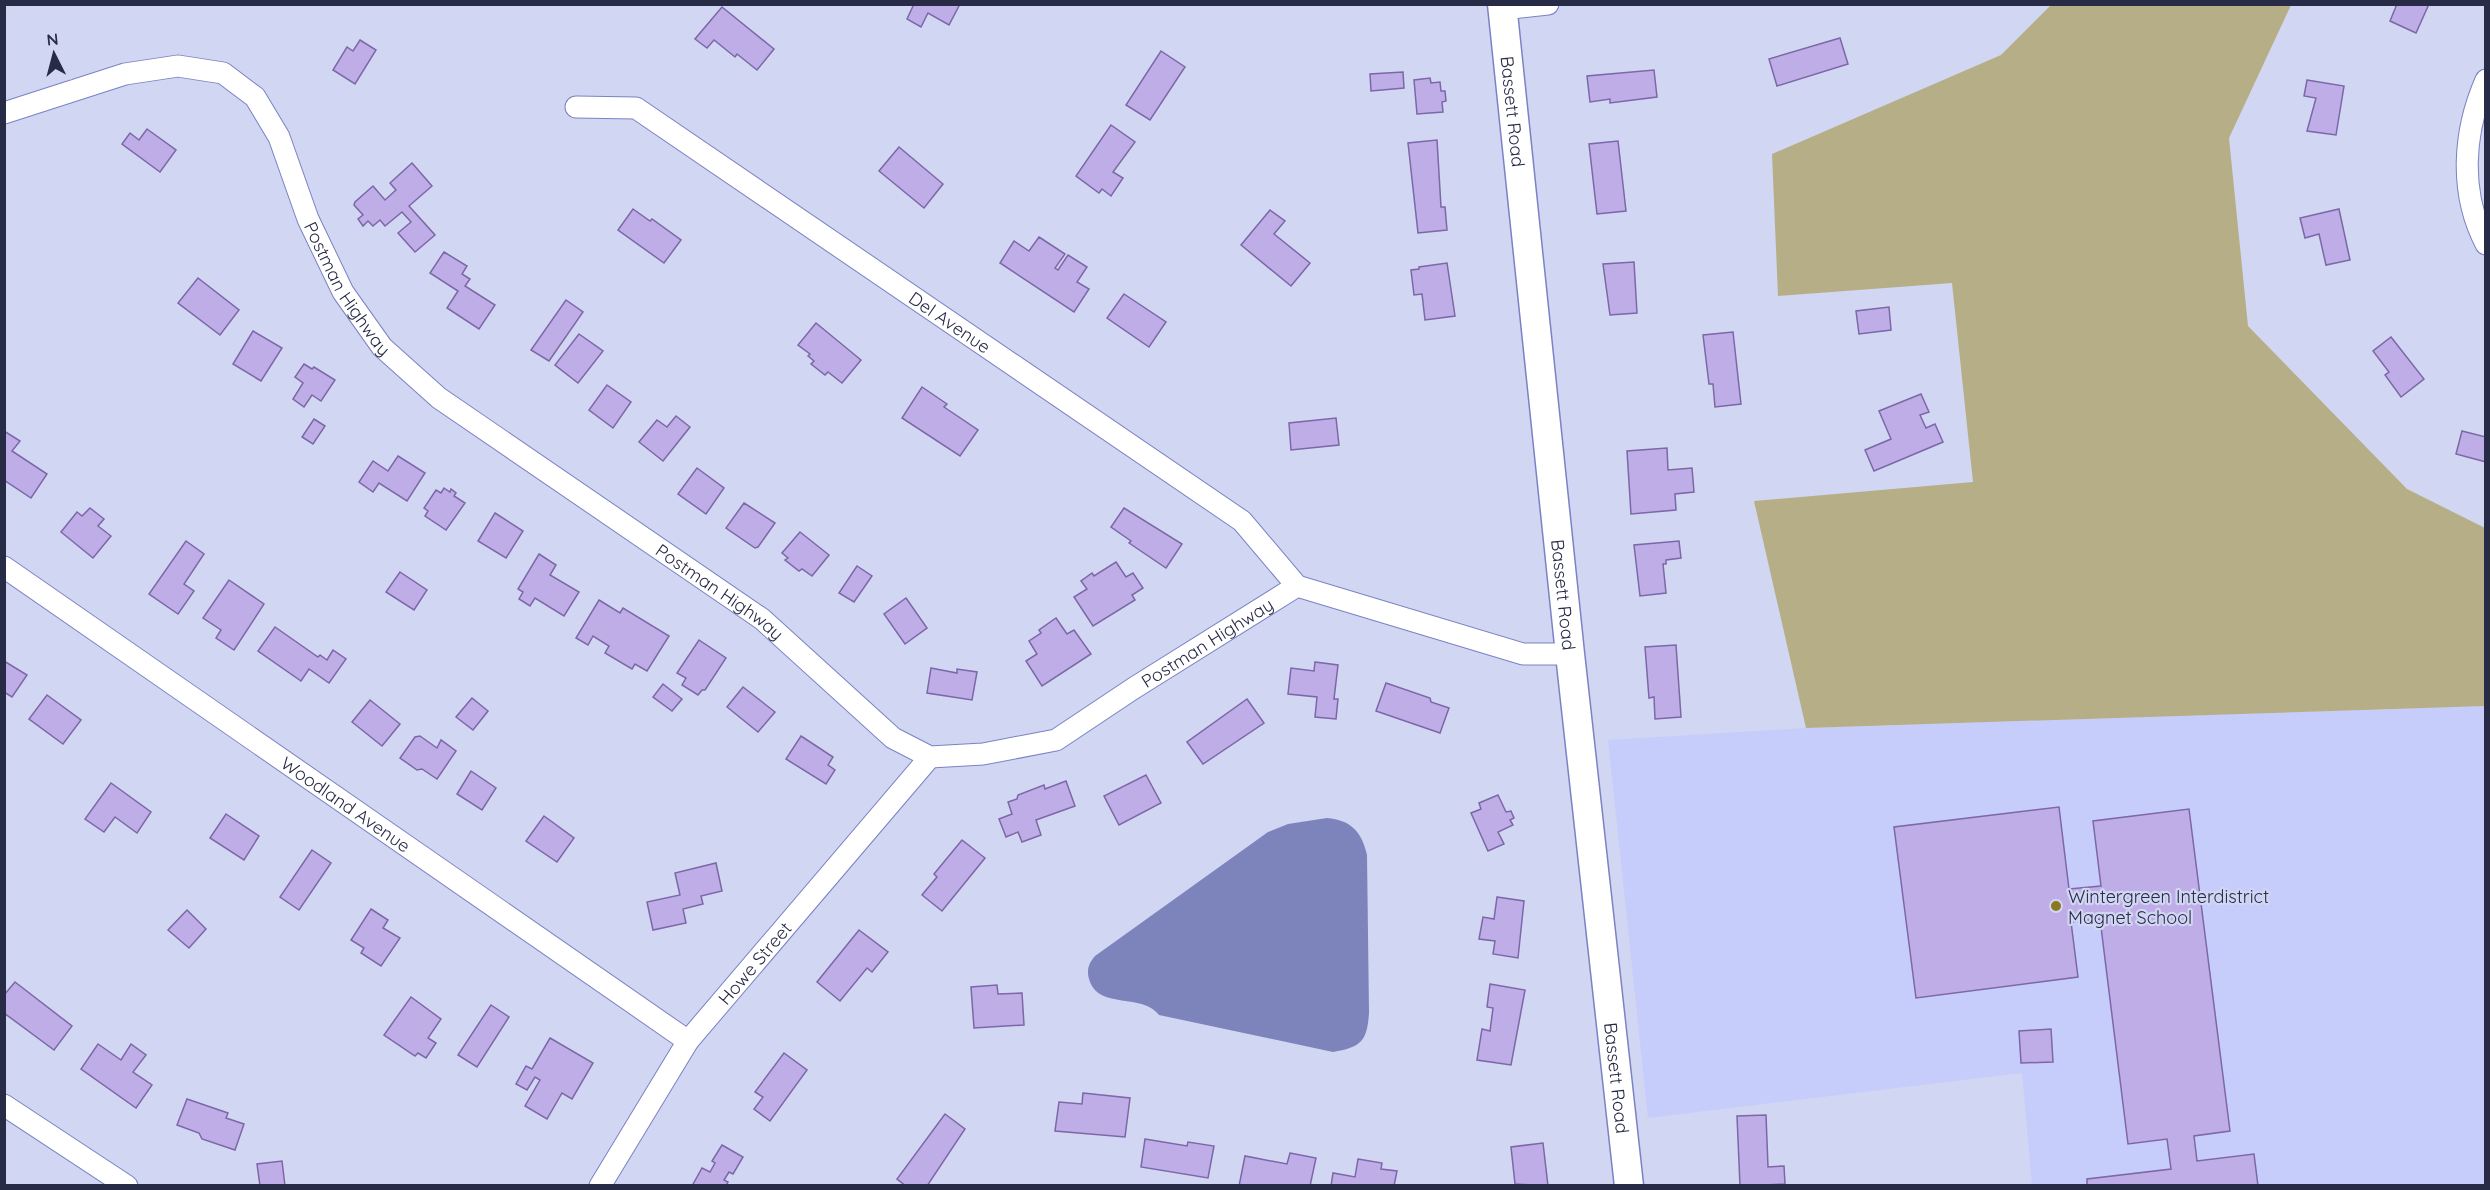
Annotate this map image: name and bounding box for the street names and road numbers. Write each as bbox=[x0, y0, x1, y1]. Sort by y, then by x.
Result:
street label: Bassett Road bbox=[1496, 55, 1530, 168]
street label: Postman Highway bbox=[299, 218, 395, 361]
street label: Del Avenue bbox=[905, 286, 995, 358]
street label: Postman Highway bbox=[652, 538, 789, 645]
street label: Bassett Road bbox=[1547, 538, 1581, 651]
street label: Postman Highway bbox=[1137, 592, 1277, 692]
street label: Woodland Avenue bbox=[277, 751, 415, 857]
street label: Howe Street bbox=[713, 917, 796, 1009]
street label: Bassett Road bbox=[1599, 1021, 1635, 1135]

